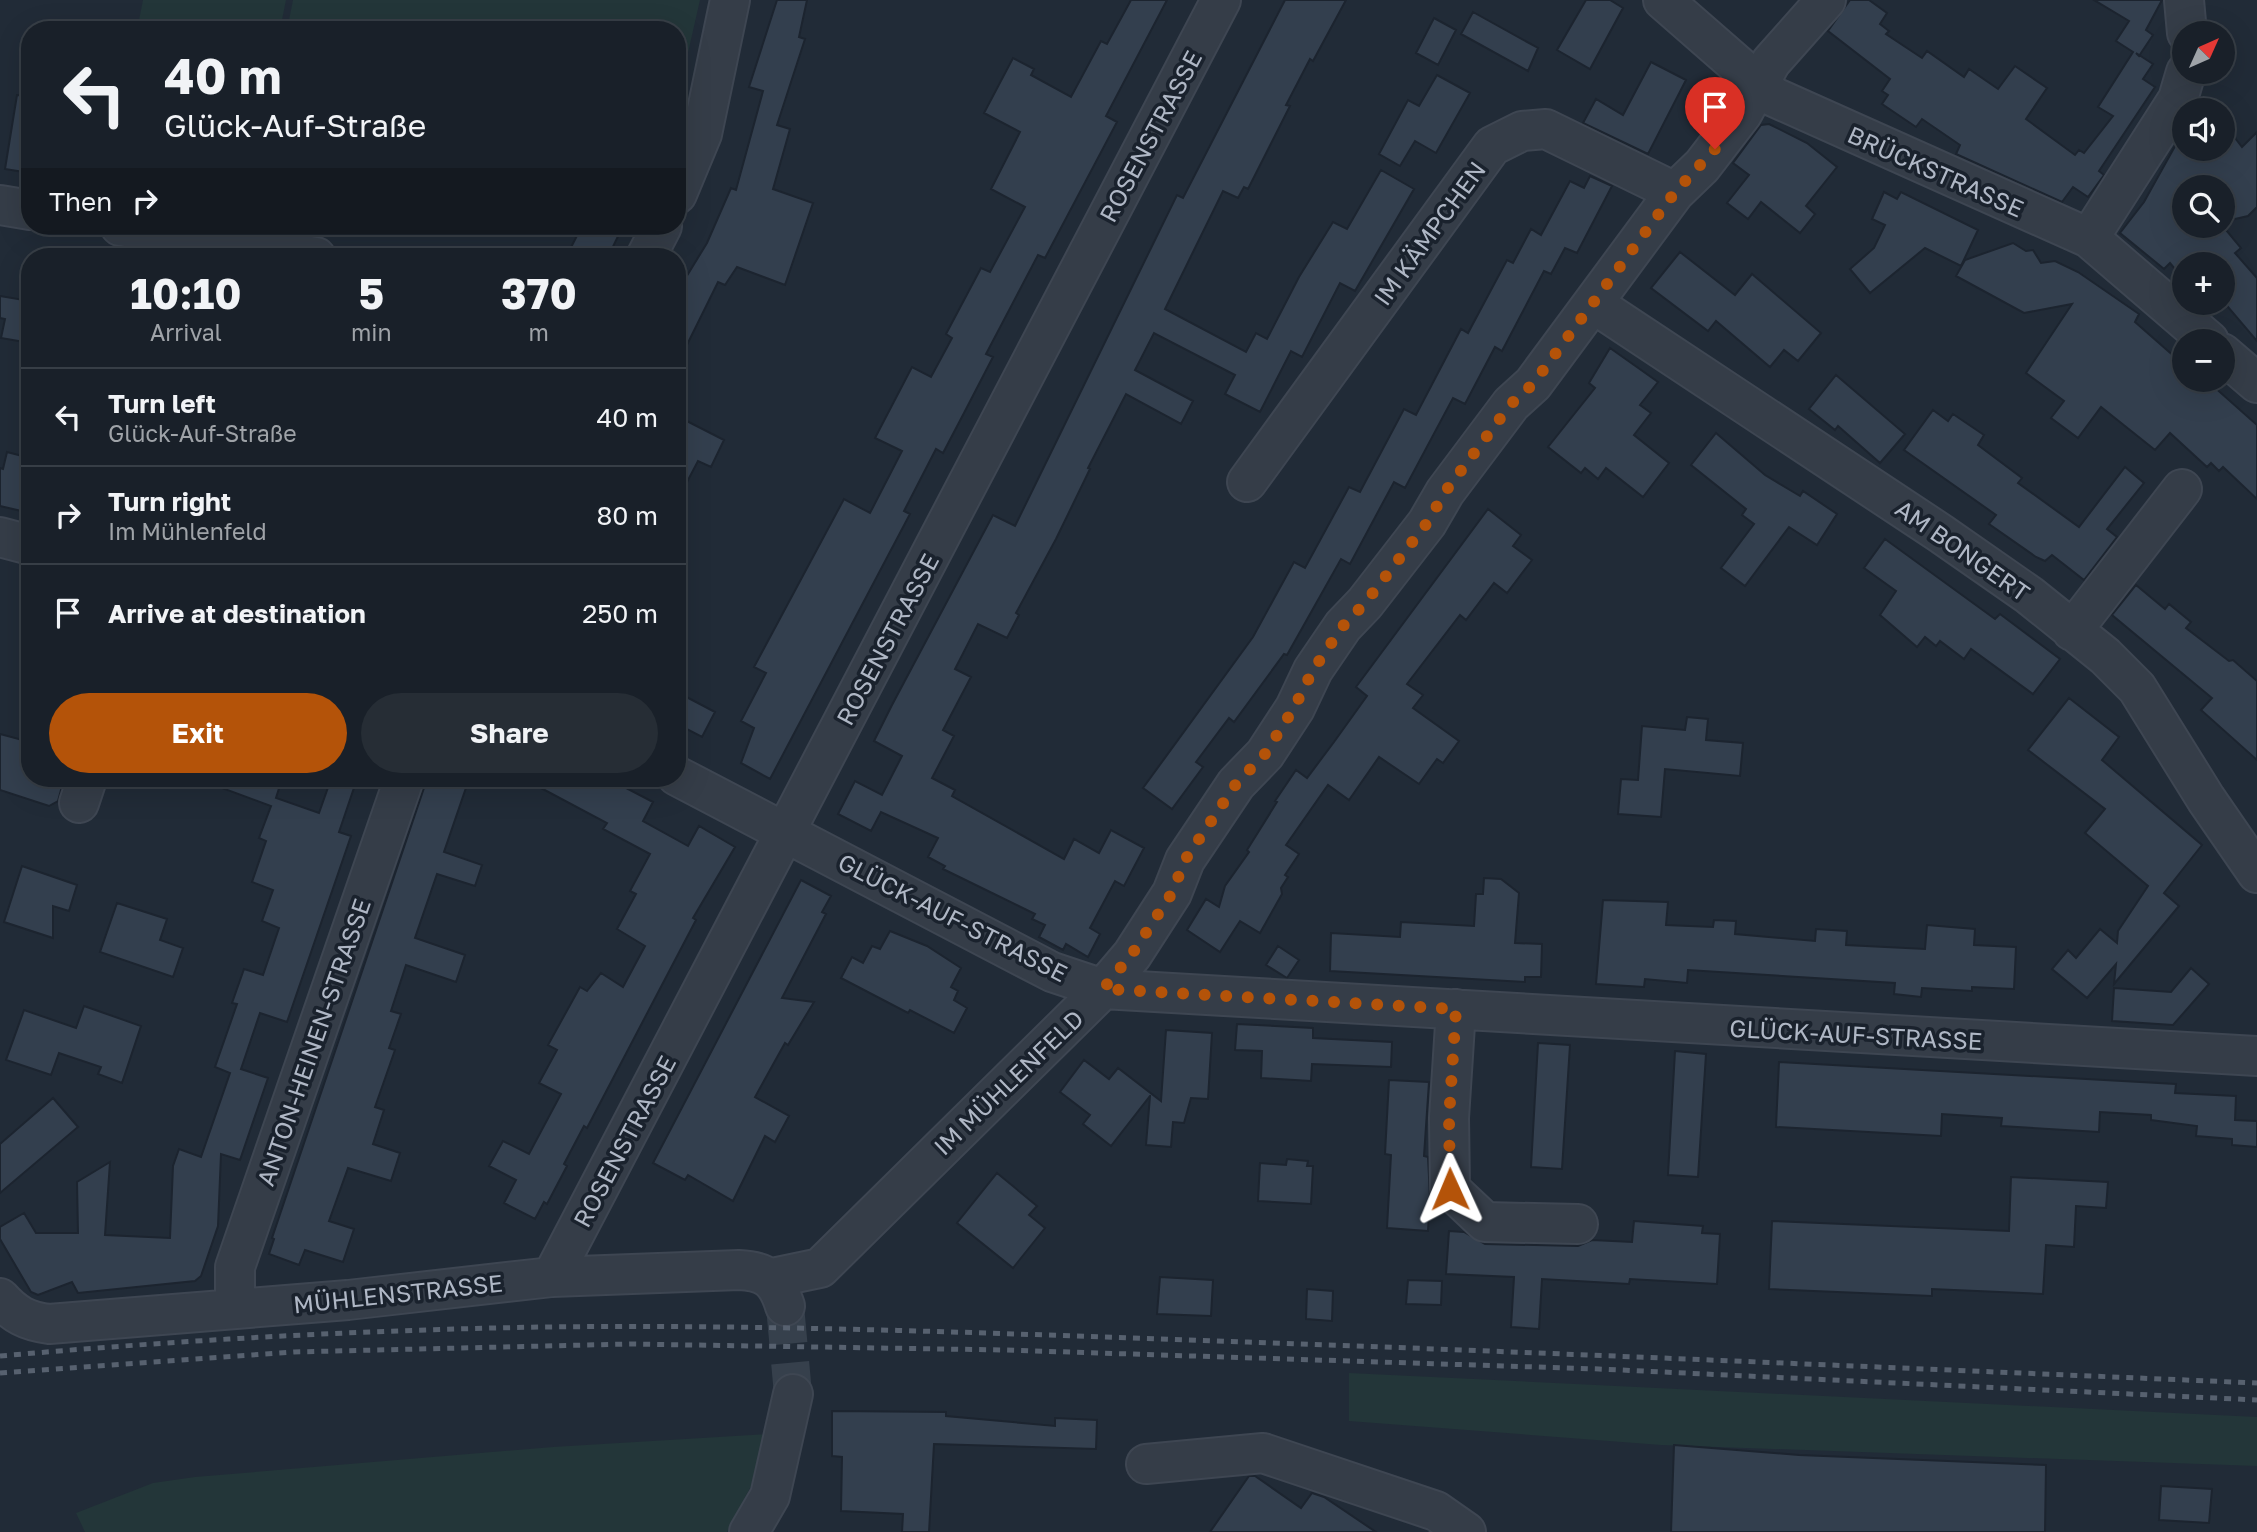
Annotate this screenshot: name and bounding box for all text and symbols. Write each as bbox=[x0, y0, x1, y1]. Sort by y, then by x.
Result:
north arrow bbox=[2172, 21, 2235, 84]
map controls bbox=[2172, 21, 2235, 392]
street label: ROSENSTRASSE bbox=[1093, 45, 1207, 227]
text: 40 m bbox=[164, 46, 282, 105]
icon: left bbox=[49, 49, 140, 140]
pin bbox=[1685, 77, 1745, 149]
icon: arrive bbox=[1696, 88, 1734, 126]
button: sound bbox=[2172, 98, 2235, 161]
text: Glück-Auf-Straße bbox=[164, 106, 426, 144]
street label: BRÜCKSTRASSE bbox=[1843, 119, 2029, 223]
street label: IM KÄMPCHEN bbox=[1367, 155, 1491, 311]
button: search bbox=[2172, 175, 2235, 238]
icon: right bbox=[126, 182, 164, 220]
text: Then bbox=[49, 186, 112, 217]
button: + bbox=[2172, 252, 2235, 315]
text: 10:10 bbox=[130, 268, 242, 318]
text: 5 bbox=[358, 268, 384, 318]
text: 370 bbox=[501, 268, 577, 318]
text: Arrival bbox=[150, 318, 222, 346]
text: min bbox=[351, 318, 392, 346]
text: m bbox=[529, 318, 549, 346]
button: − bbox=[2172, 329, 2235, 392]
text: Turn left bbox=[108, 388, 216, 419]
icon: left bbox=[49, 398, 87, 436]
text: 40 m bbox=[597, 402, 658, 433]
text: Glück-Auf-Straße bbox=[108, 419, 297, 447]
text: Turn right bbox=[108, 486, 231, 517]
street label: AM BONGERT bbox=[1890, 493, 2036, 607]
icon: right bbox=[49, 496, 87, 534]
text: 80 m bbox=[597, 500, 658, 531]
text: Im Mühlenfeld bbox=[108, 517, 267, 545]
street label: ROSENSTRASSE bbox=[830, 548, 944, 730]
icon: arrive bbox=[49, 594, 87, 632]
text: Arrive at destination bbox=[108, 598, 366, 629]
text: 250 m bbox=[582, 598, 658, 629]
button: Exit bbox=[49, 693, 347, 773]
button: Share bbox=[361, 693, 658, 773]
street label: GLÜCK-AUF-STRASSE bbox=[834, 847, 1072, 987]
street label: ANTON-HEINEN-STRASSE bbox=[250, 894, 376, 1190]
street label: IM MÜHLENFELD bbox=[927, 1003, 1089, 1161]
street label: GLÜCK-AUF-STRASSE bbox=[1729, 1013, 1983, 1055]
street label: ROSENSTRASSE bbox=[567, 1050, 681, 1232]
position arrow bbox=[1413, 1152, 1487, 1226]
street label: MÜHLENSTRASSE bbox=[292, 1268, 504, 1318]

